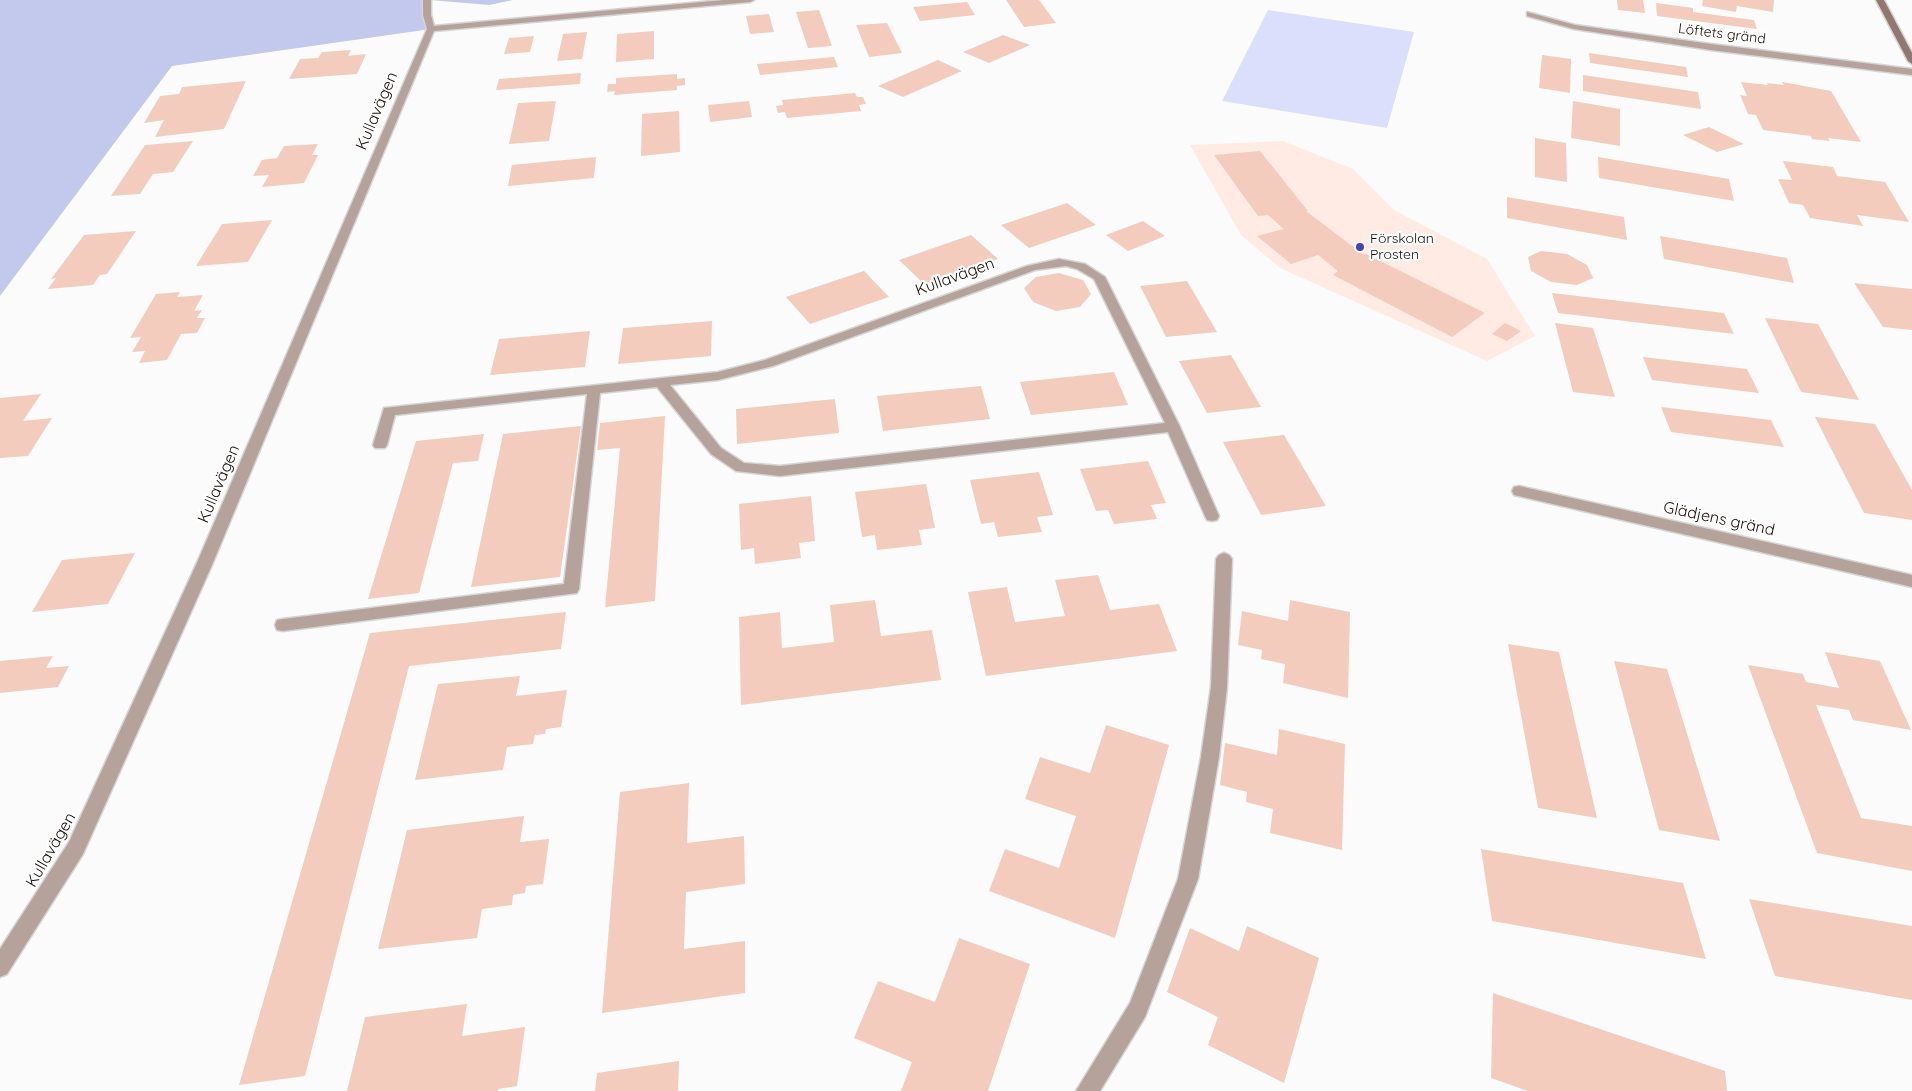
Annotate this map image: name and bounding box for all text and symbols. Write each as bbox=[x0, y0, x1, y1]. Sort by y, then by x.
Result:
street label: Löftets gränd bbox=[1677, 20, 1767, 48]
street label: Kullavägen bbox=[352, 69, 402, 153]
place label: Förskolan Prosten bbox=[1370, 231, 1434, 264]
marker: Förskolan Prosten bbox=[1354, 241, 1366, 253]
street label: Kullavägen bbox=[913, 254, 997, 300]
street label: Kullavägen bbox=[194, 442, 244, 526]
street label: Glädjens gränd bbox=[1662, 498, 1776, 540]
street label: Kullavägen bbox=[22, 809, 80, 891]

